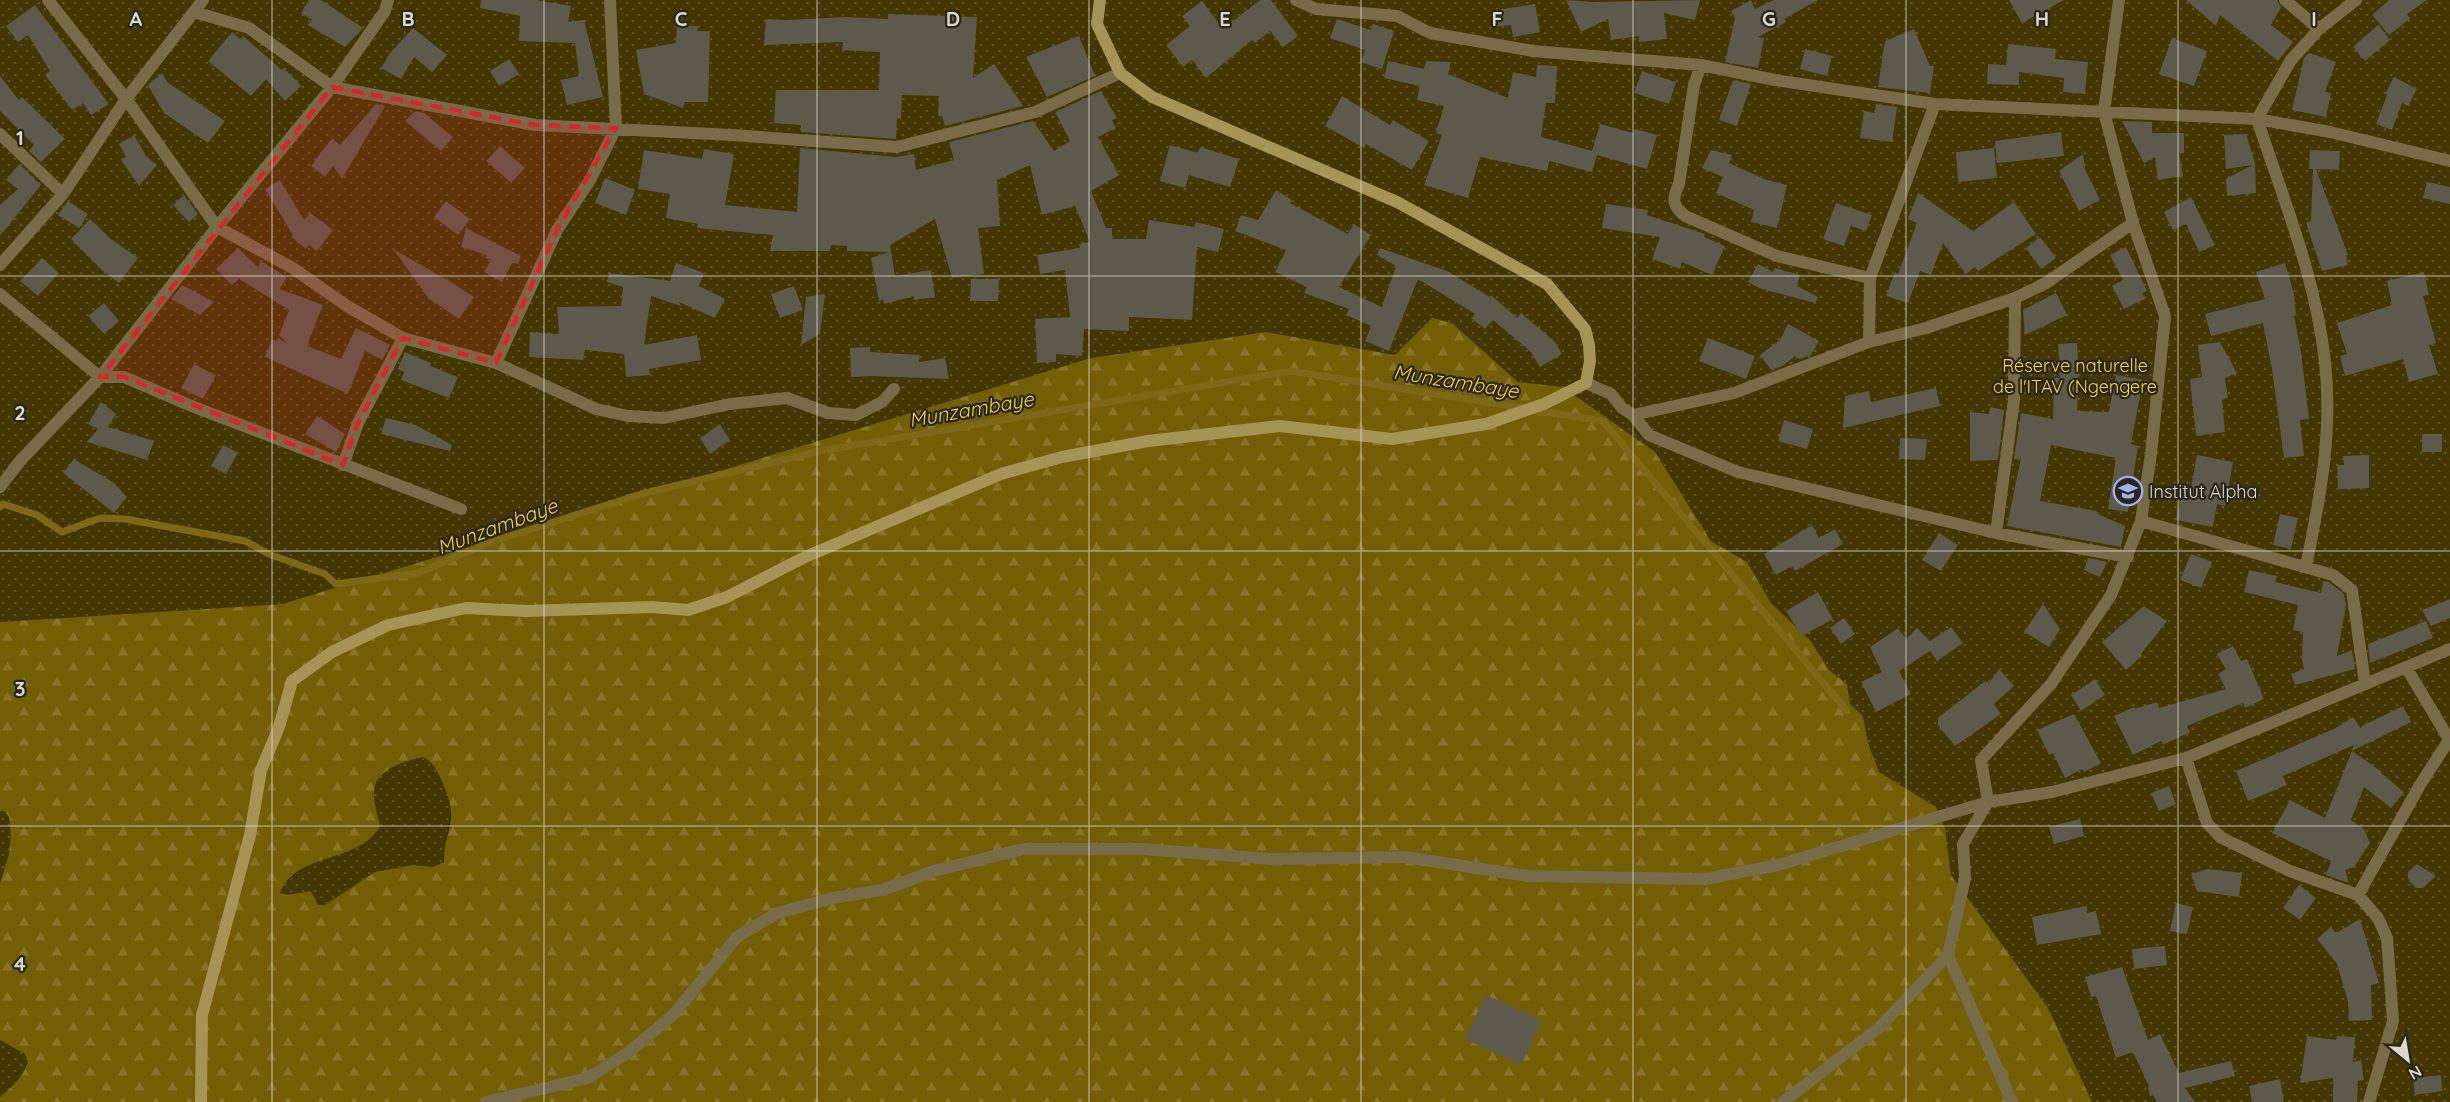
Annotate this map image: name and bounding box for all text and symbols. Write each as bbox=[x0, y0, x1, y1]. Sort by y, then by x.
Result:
text: A bbox=[130, 6, 143, 31]
text: B bbox=[401, 6, 415, 31]
text: C bbox=[675, 6, 688, 31]
text: D bbox=[946, 6, 960, 31]
text: E bbox=[1219, 6, 1231, 31]
text: F bbox=[1491, 6, 1503, 31]
text: G bbox=[1762, 6, 1776, 31]
text: H bbox=[2035, 6, 2049, 31]
text: I bbox=[2311, 6, 2317, 31]
text: 1 bbox=[16, 125, 24, 150]
park label: Réserve naturelle de l'ITAV (Ngengere bbox=[1993, 354, 2157, 398]
water label: Munzambaye bbox=[1392, 359, 1521, 403]
water label: Munzambaye bbox=[907, 386, 1036, 432]
text: 2 bbox=[14, 400, 26, 425]
school or university icon: Institut Alpha bbox=[2112, 475, 2144, 507]
place label: Institut Alpha bbox=[2149, 480, 2258, 503]
water label: Munzambaye bbox=[433, 492, 561, 559]
text: 3 bbox=[15, 676, 25, 701]
text: 4 bbox=[14, 951, 26, 976]
north arrow bbox=[2378, 1030, 2438, 1090]
text: N bbox=[2405, 1061, 2426, 1085]

